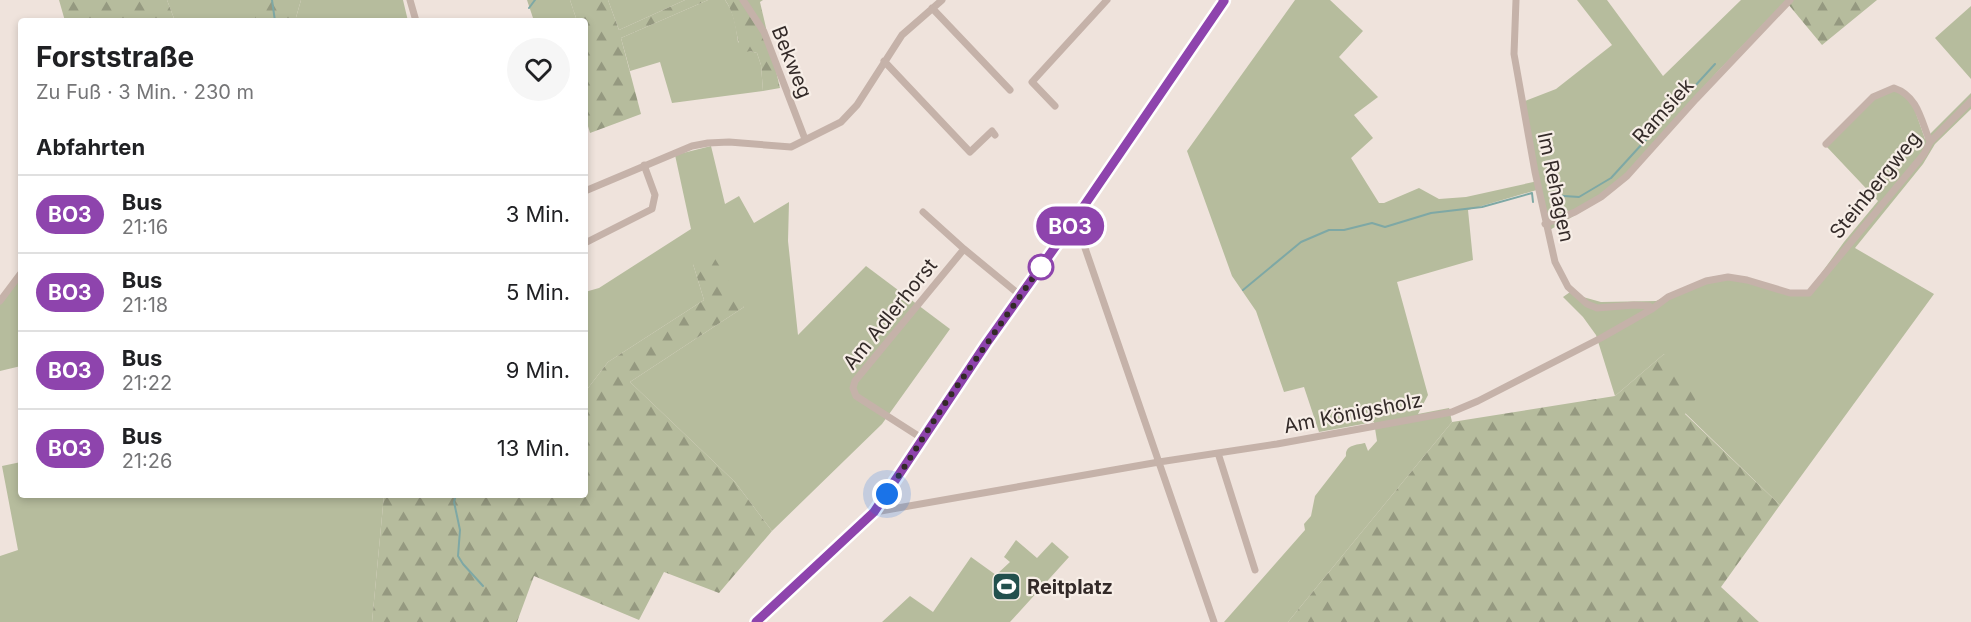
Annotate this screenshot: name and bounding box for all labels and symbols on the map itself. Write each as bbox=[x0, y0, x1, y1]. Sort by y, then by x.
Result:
street label: Bekweg bbox=[767, 22, 817, 102]
street label: Ramsiek bbox=[1627, 73, 1699, 149]
street label: Steinbergweg bbox=[1825, 127, 1925, 243]
street label: Im Rehagen bbox=[1533, 130, 1579, 244]
line badge: BO3 bbox=[1036, 206, 1104, 246]
street label: Am Adlerhorst bbox=[838, 253, 942, 374]
unlabelled marker bbox=[1028, 254, 1054, 280]
street label: Am Königsholz bbox=[1282, 388, 1424, 438]
your location bbox=[872, 479, 902, 509]
sports icon: Reitplatz bbox=[990, 571, 1022, 603]
place label: Reitplatz bbox=[1027, 575, 1113, 599]

